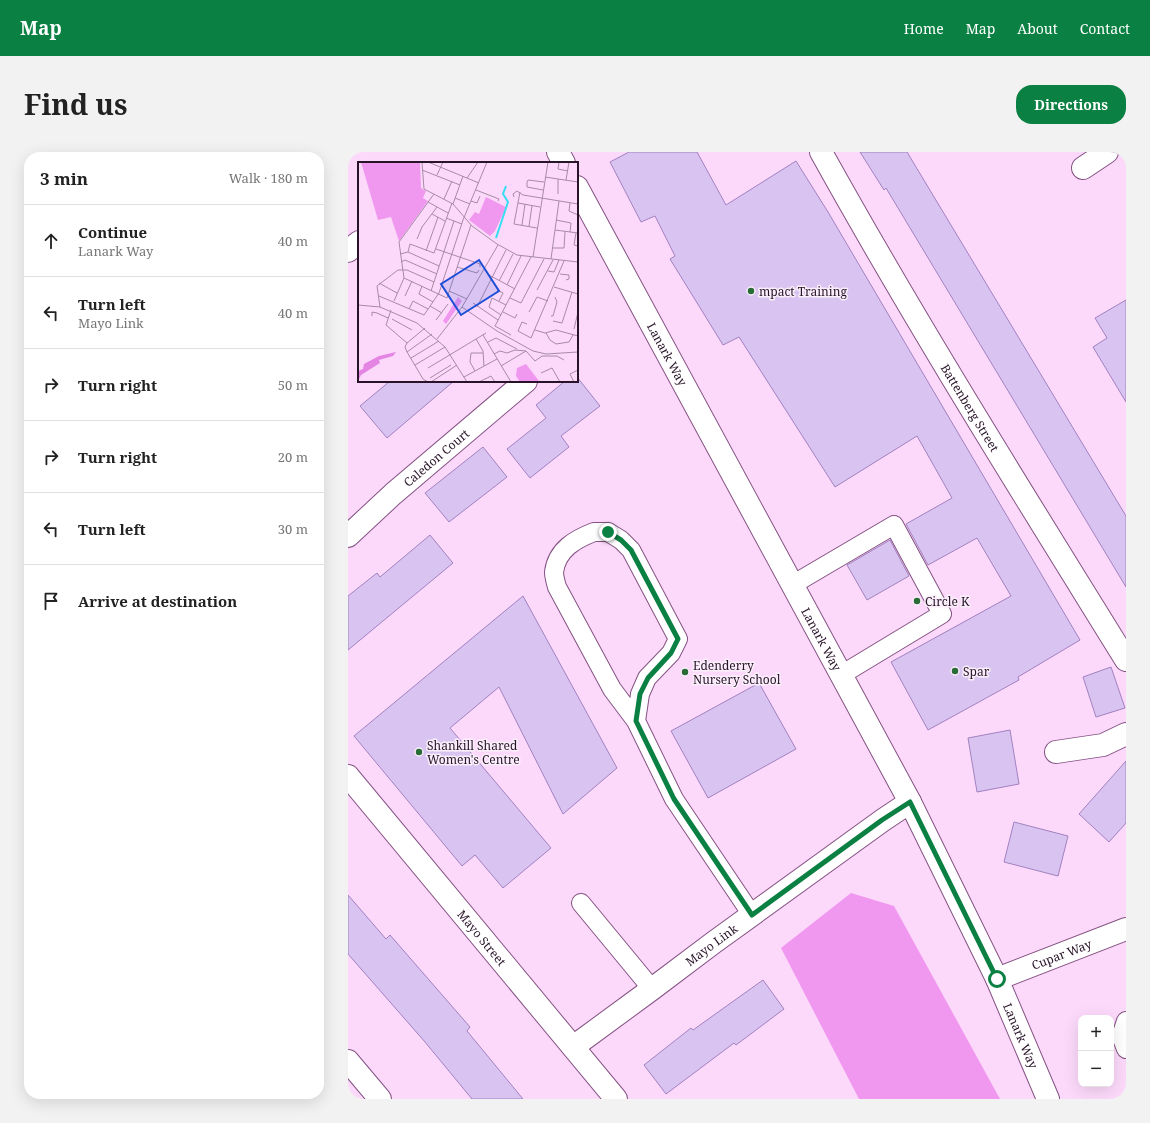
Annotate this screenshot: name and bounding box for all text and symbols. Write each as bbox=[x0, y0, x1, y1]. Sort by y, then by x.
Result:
text: Map bbox=[20, 15, 62, 41]
text: Home bbox=[904, 19, 944, 38]
text: Map bbox=[966, 19, 995, 38]
text: About bbox=[1017, 19, 1058, 38]
text: Contact bbox=[1080, 19, 1130, 38]
text: Find us bbox=[24, 85, 128, 123]
button: Directions bbox=[1016, 85, 1126, 124]
inset map bbox=[358, 162, 578, 382]
text: 3 min bbox=[40, 167, 88, 190]
text: Walk · 180 m bbox=[229, 169, 308, 187]
text: Continue bbox=[78, 222, 147, 242]
icon: ahead bbox=[40, 230, 62, 252]
text: 40 m bbox=[278, 232, 308, 250]
text: Lanark Way bbox=[78, 242, 153, 260]
place label: mpact Training bbox=[759, 283, 847, 300]
marker: mpact Training bbox=[746, 286, 756, 296]
text: Turn left bbox=[78, 294, 146, 314]
icon: left bbox=[40, 302, 62, 324]
text: 40 m bbox=[278, 304, 308, 322]
text: Mayo Link bbox=[78, 314, 144, 332]
street label: Lanark Way bbox=[643, 319, 692, 389]
street label: Battenberg Street bbox=[937, 360, 1004, 455]
icon: right bbox=[40, 374, 62, 396]
text: Turn right bbox=[78, 375, 157, 395]
text: 50 m bbox=[278, 376, 308, 394]
street label: Caledon Court bbox=[400, 425, 473, 490]
icon: right bbox=[40, 446, 62, 468]
text: Turn right bbox=[78, 447, 157, 467]
text: 20 m bbox=[278, 448, 308, 466]
icon: left bbox=[40, 518, 62, 540]
text: Turn left bbox=[78, 519, 146, 539]
text: 30 m bbox=[278, 520, 308, 538]
route end bbox=[599, 523, 617, 541]
icon: arrive bbox=[40, 590, 62, 612]
text: Arrive at destination bbox=[78, 591, 237, 611]
place label: Circle K bbox=[925, 593, 970, 610]
marker: Circle K bbox=[912, 596, 922, 606]
street label: Lanark Way bbox=[798, 604, 846, 674]
place label: Edenderry Nursery School bbox=[693, 657, 781, 688]
place label: Spar bbox=[963, 663, 990, 680]
marker: Spar bbox=[950, 666, 960, 676]
marker: Edenderry Nursery School bbox=[680, 667, 690, 677]
place label: Shankill Shared Women's Centre bbox=[427, 737, 520, 768]
marker: Shankill Shared Women's Centre bbox=[414, 747, 424, 757]
street label: Mayo Street bbox=[454, 906, 510, 969]
street label: Mayo Link bbox=[682, 919, 741, 970]
street label: Cupar Way bbox=[1029, 935, 1094, 973]
route start bbox=[988, 970, 1006, 988]
street label: Lanark Way bbox=[1000, 1000, 1043, 1071]
map controls bbox=[1078, 1015, 1114, 1087]
button: + bbox=[1078, 1015, 1114, 1051]
button: − bbox=[1078, 1051, 1114, 1087]

